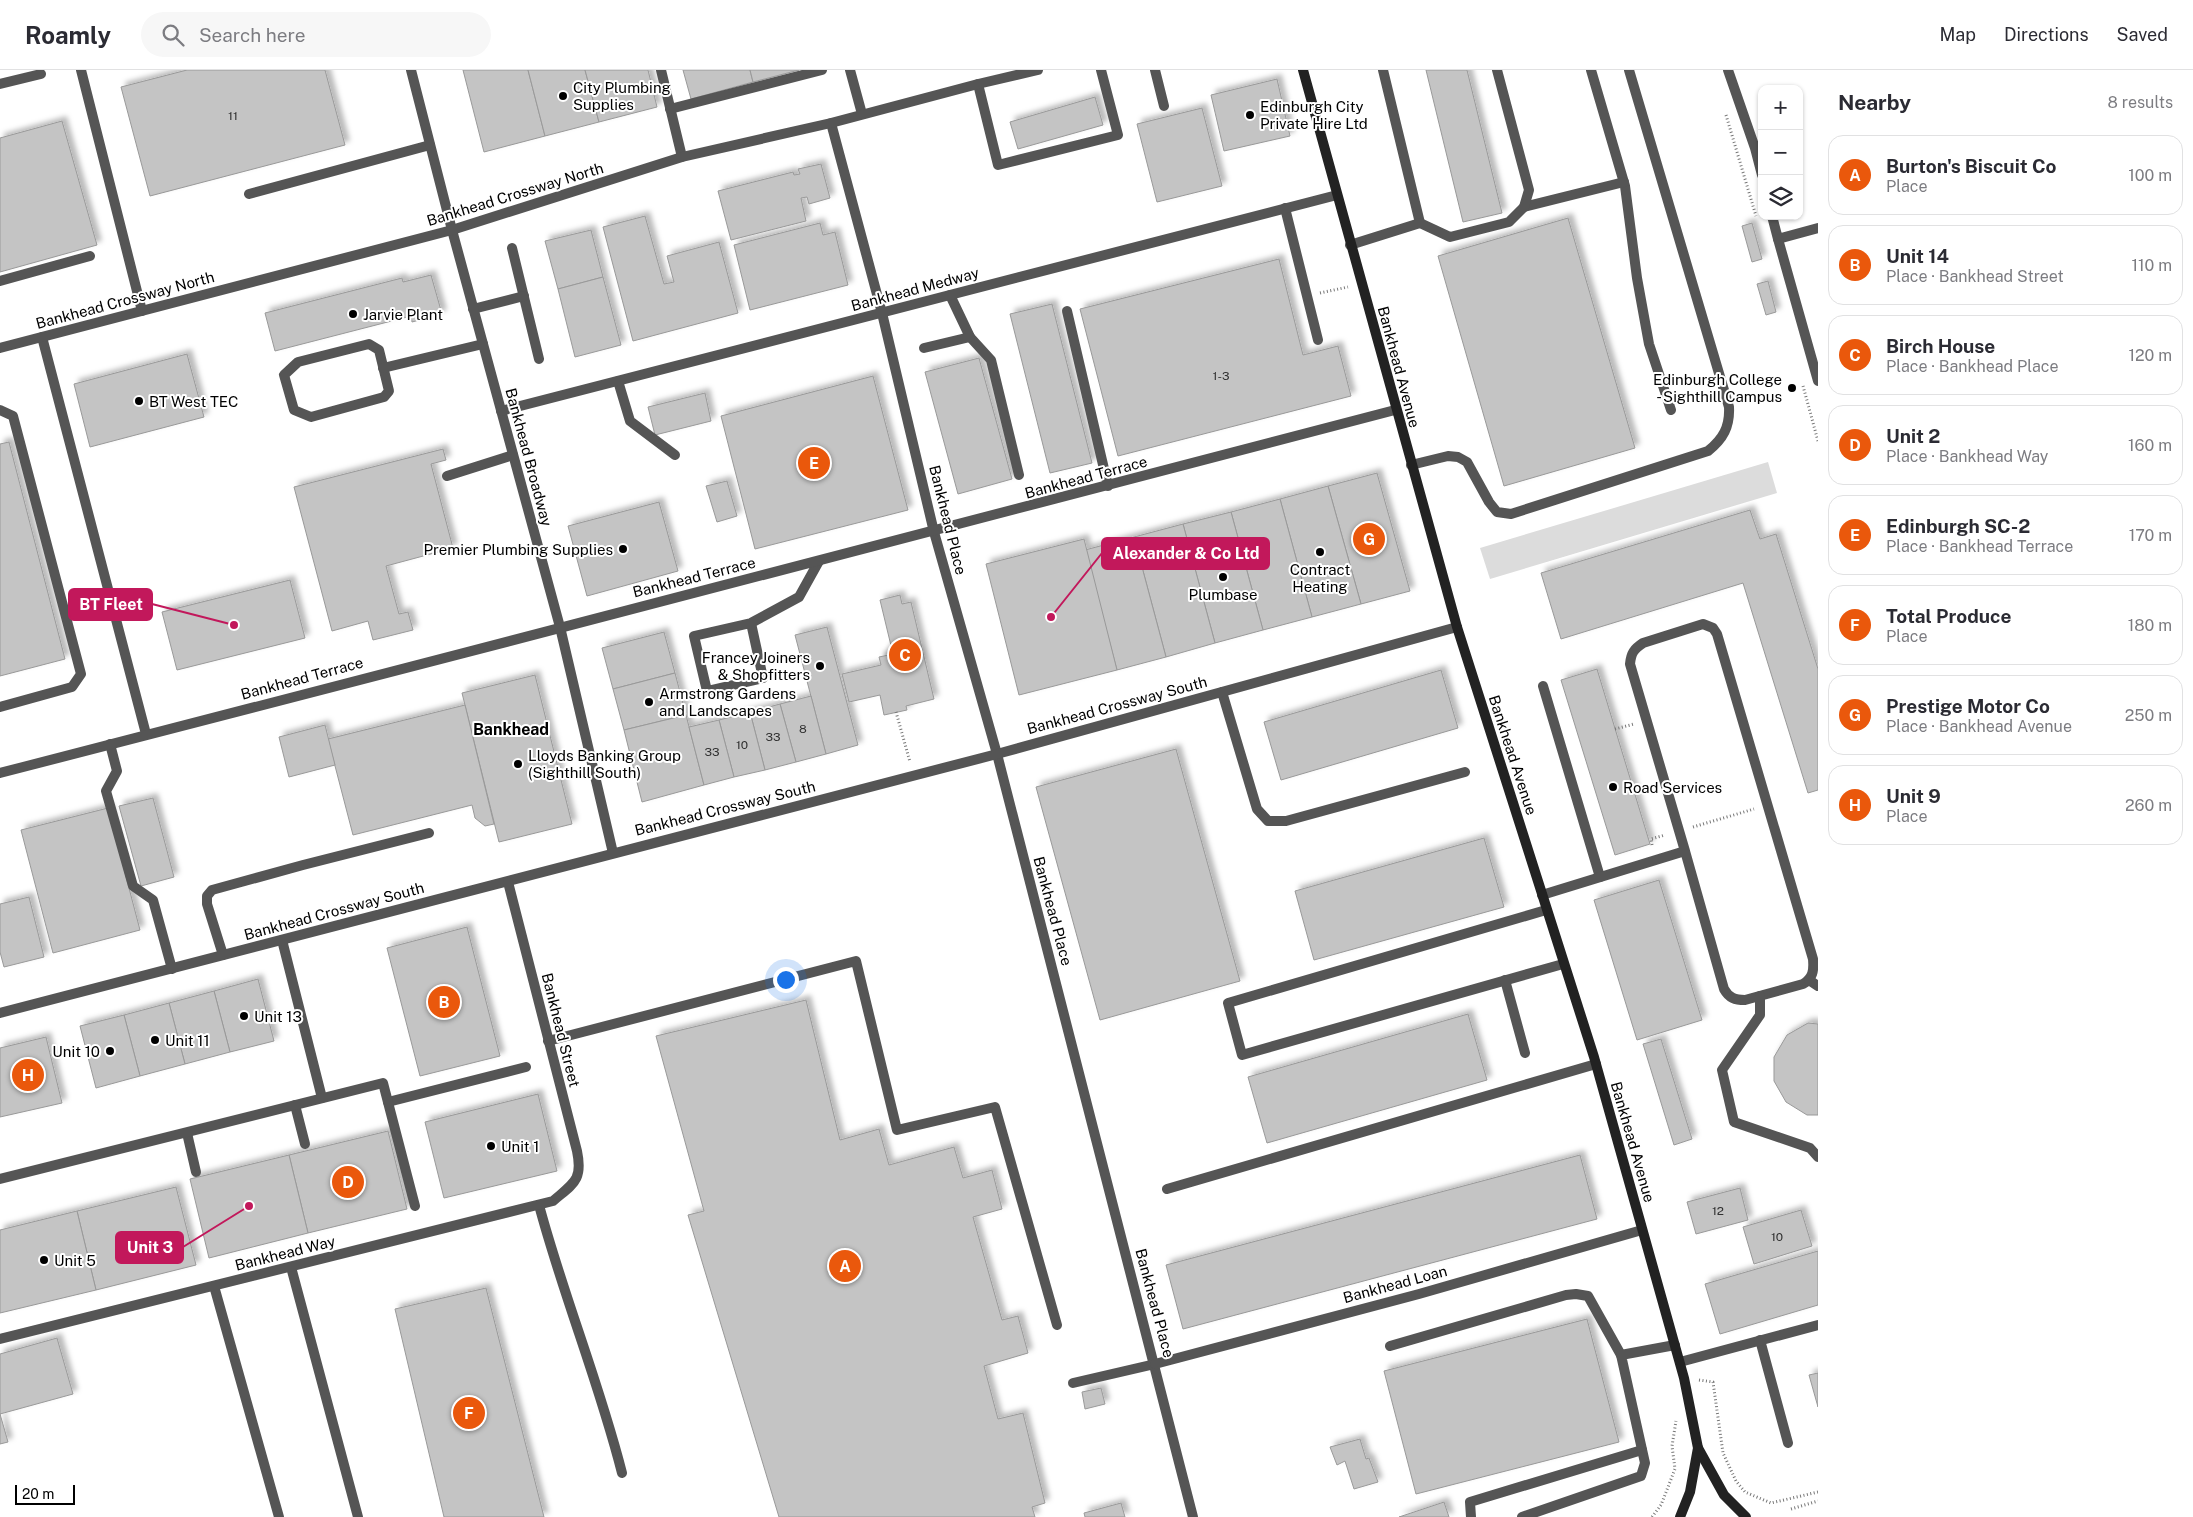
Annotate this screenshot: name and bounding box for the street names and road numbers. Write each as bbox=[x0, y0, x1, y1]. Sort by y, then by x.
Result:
street label: Bankhead Crossway North bbox=[425, 159, 605, 229]
street label: Bankhead Medway bbox=[849, 264, 981, 314]
street label: Bankhead Crossway North bbox=[34, 268, 216, 332]
street label: Bankhead Avenue bbox=[1375, 304, 1423, 430]
street label: Bankhead Broadway bbox=[502, 386, 556, 528]
street label: Bankhead Terrace bbox=[1023, 452, 1149, 502]
street label: Bankhead Place bbox=[926, 463, 970, 577]
street label: Bankhead Terrace bbox=[631, 554, 757, 600]
street label: Bankhead Terrace bbox=[239, 653, 365, 703]
street label: Bankhead Crossway South bbox=[1025, 673, 1209, 737]
street label: Bankhead Avenue bbox=[1486, 693, 1540, 817]
street label: Bankhead Crossway South bbox=[633, 777, 817, 839]
street label: Bankhead Place bbox=[1030, 855, 1076, 967]
street label: Bankhead Crossway South bbox=[242, 879, 426, 943]
street label: Bankhead Street bbox=[539, 971, 583, 1089]
street label: Bankhead Avenue bbox=[1608, 1080, 1658, 1204]
street label: Bankhead Way bbox=[233, 1232, 337, 1274]
street label: Bankhead Place bbox=[1132, 1247, 1178, 1359]
street label: Bankhead Loan bbox=[1341, 1262, 1449, 1306]

